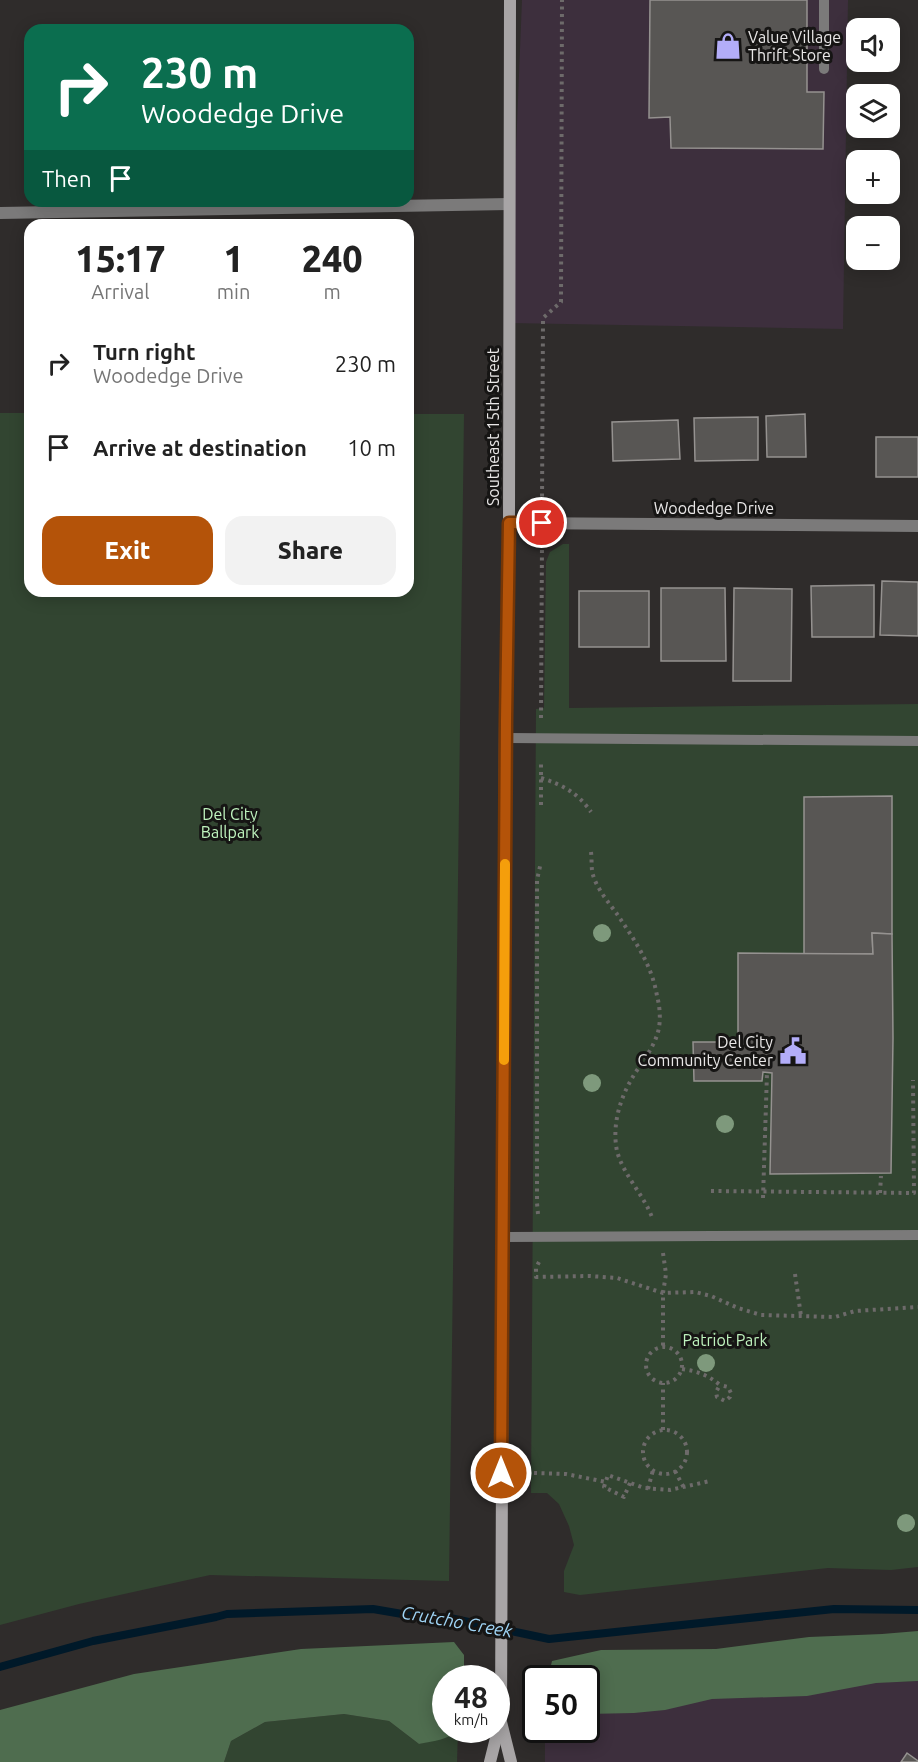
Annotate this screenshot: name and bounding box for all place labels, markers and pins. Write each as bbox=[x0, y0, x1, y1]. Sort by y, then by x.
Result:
place label: Value Village Thrift Store bbox=[748, 28, 841, 64]
shop icon: Value Village Thrift Store bbox=[713, 31, 743, 61]
pin bbox=[516, 497, 567, 548]
place label: Del City Community Center bbox=[637, 1033, 773, 1069]
public building icon: Del City Community Center bbox=[778, 1036, 808, 1066]

